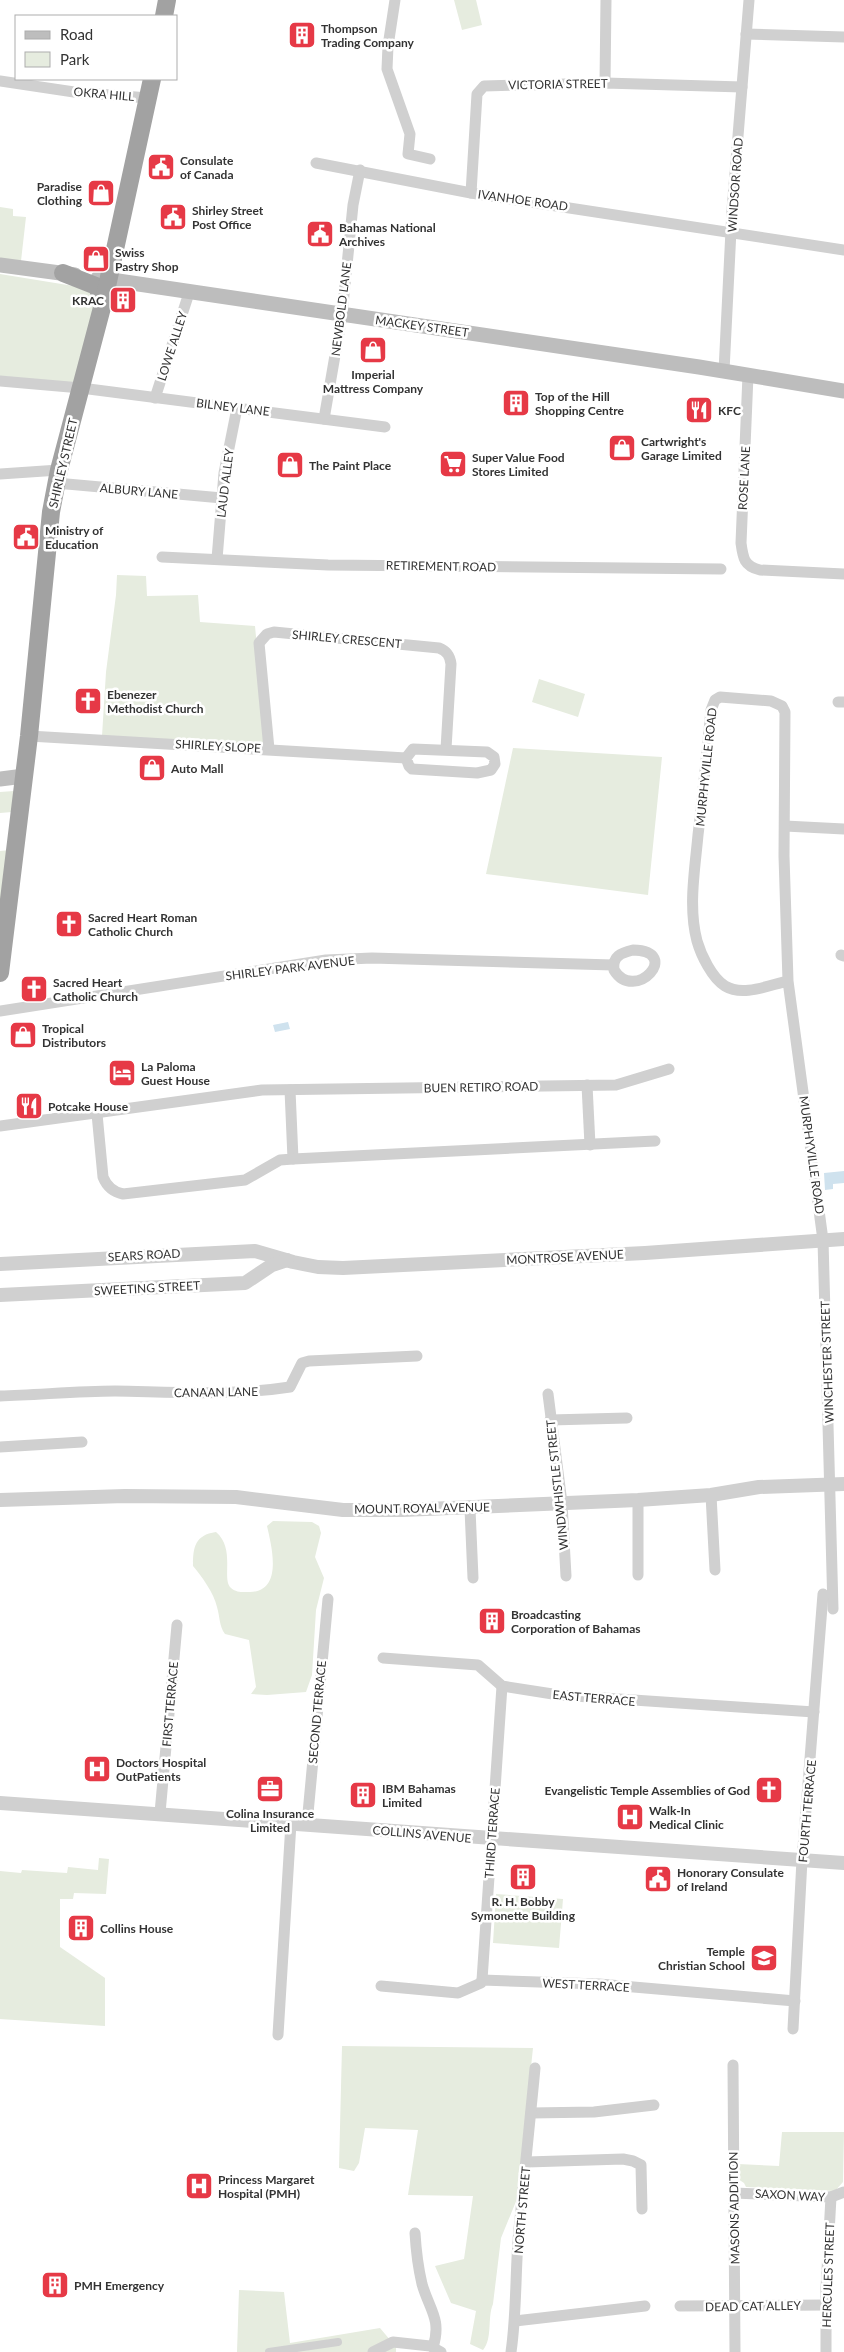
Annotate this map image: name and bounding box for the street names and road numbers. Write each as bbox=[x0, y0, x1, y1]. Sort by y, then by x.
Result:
street label: VICTORIA STREET bbox=[508, 76, 608, 92]
street label: OKRA HILL bbox=[73, 84, 135, 104]
street label: WINDSOR ROAD bbox=[724, 137, 746, 233]
street label: IVANHOE ROAD bbox=[477, 186, 569, 214]
street label: NEWBOLD LANE bbox=[328, 261, 354, 357]
street label: LOWE ALLEY bbox=[154, 309, 190, 383]
street label: MACKEY STREET bbox=[374, 312, 470, 340]
street label: BILNEY LANE bbox=[195, 395, 271, 419]
street label: SHIRLEY STREET bbox=[45, 417, 81, 509]
street label: ROSE LANE bbox=[735, 446, 753, 510]
street label: LAUD ALLEY bbox=[213, 447, 237, 518]
street label: ALBURY LANE bbox=[99, 480, 179, 502]
street label: RETIREMENT ROAD bbox=[386, 558, 496, 574]
street label: SHIRLEY CRESCENT bbox=[292, 627, 402, 651]
street label: MURPHYVILLE ROAD bbox=[692, 707, 720, 827]
street label: SHIRLEY SLOPE bbox=[175, 736, 261, 756]
street label: SHIRLEY PARK AVENUE bbox=[225, 953, 356, 983]
street label: BUEN RETIRO ROAD bbox=[423, 1078, 539, 1096]
street label: MURPHYVILLE ROAD bbox=[796, 1095, 828, 1215]
street label: SEARS ROAD bbox=[107, 1246, 181, 1264]
street label: MONTROSE AVENUE bbox=[506, 1246, 624, 1268]
street label: SWEETING STREET bbox=[94, 1278, 200, 1298]
street label: WINCHESTER STREET bbox=[817, 1301, 837, 1423]
street label: CANAAN LANE bbox=[174, 1384, 258, 1400]
street label: WINDWHISTLE STREET bbox=[543, 1419, 571, 1551]
street label: MOUNT ROYAL AVENUE bbox=[354, 1499, 490, 1517]
street label: SECOND TERRACE bbox=[305, 1660, 329, 1764]
street label: FIRST TERRACE bbox=[159, 1661, 181, 1747]
street label: EAST TERRACE bbox=[552, 1687, 636, 1709]
street label: FOURTH TERRACE bbox=[795, 1759, 819, 1863]
street label: THIRD TERRACE bbox=[481, 1787, 503, 1879]
street label: COLLINS AVENUE bbox=[372, 1822, 472, 1846]
street label: WEST TERRACE bbox=[542, 1975, 630, 1995]
street label: MASONS ADDITION bbox=[726, 2152, 742, 2264]
street label: NORTH STREET bbox=[511, 2166, 533, 2254]
street label: SAXON WAY bbox=[755, 2186, 826, 2204]
street label: HERCULES STREET bbox=[819, 2222, 837, 2328]
street label: DEAD CAT ALLEY bbox=[705, 2298, 802, 2314]

